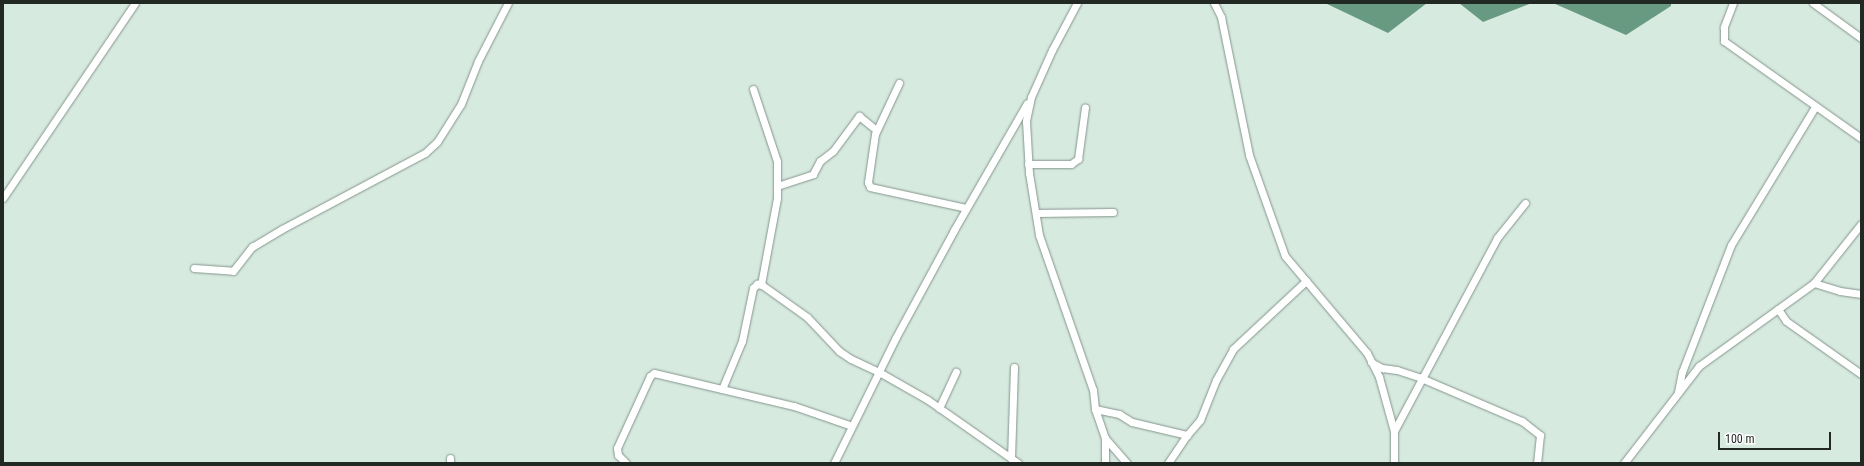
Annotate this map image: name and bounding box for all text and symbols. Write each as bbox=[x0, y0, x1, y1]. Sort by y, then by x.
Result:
scale bar bbox=[1720, 424, 1833, 450]
text: 100 m bbox=[1725, 432, 1755, 446]

